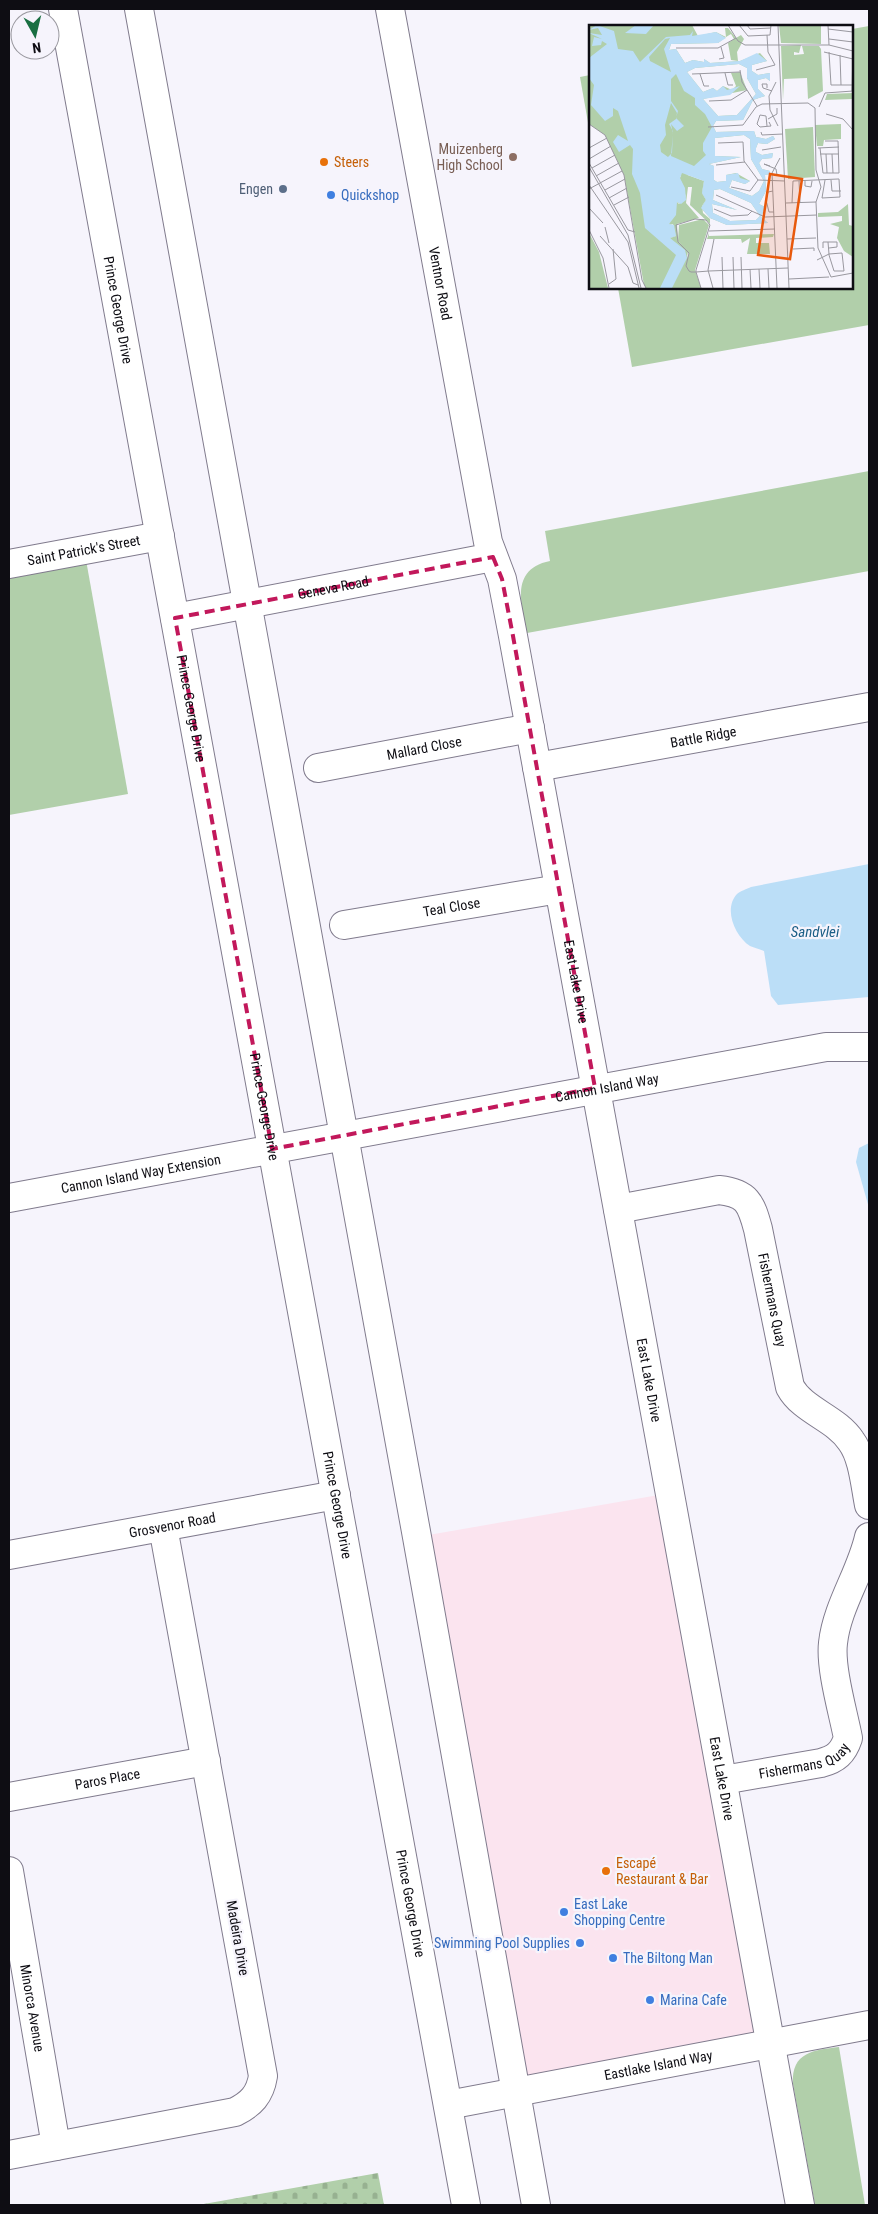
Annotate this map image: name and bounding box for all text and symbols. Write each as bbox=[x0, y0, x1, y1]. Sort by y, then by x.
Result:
north arrow bbox=[10, 10, 60, 60]
inset map bbox=[589, 25, 853, 289]
text: N bbox=[31, 39, 42, 56]
place label: Muizenberg High School bbox=[436, 141, 503, 173]
marker: Muizenberg High School bbox=[507, 151, 519, 163]
place label: Steers bbox=[334, 154, 369, 170]
marker: Steers bbox=[318, 156, 330, 168]
place label: Engen bbox=[239, 181, 273, 197]
marker: Engen bbox=[277, 183, 289, 195]
place label: Quickshop bbox=[341, 187, 399, 203]
marker: Quickshop bbox=[325, 189, 337, 201]
street label: Ventnor Road bbox=[426, 245, 455, 321]
street label: Prince George Drive bbox=[101, 255, 136, 365]
street label: Saint Patrick's Street bbox=[26, 532, 141, 568]
street label: Geneva Road bbox=[296, 573, 370, 602]
street label: Prince George Drive bbox=[174, 653, 209, 764]
street label: Battle Ridge bbox=[669, 723, 738, 751]
street label: Mallard Close bbox=[385, 733, 463, 763]
street label: Teal Close bbox=[422, 894, 482, 920]
water label: Sandvlei bbox=[791, 923, 840, 941]
street label: East Lake Drive bbox=[561, 939, 592, 1025]
street label: Prince George Drive bbox=[247, 1052, 282, 1162]
street label: Cannon Island Way bbox=[554, 1070, 660, 1105]
street label: Cannon Island Way Extension bbox=[60, 1151, 222, 1196]
street label: Fishermans Quay bbox=[755, 1252, 790, 1348]
street label: East Lake Drive bbox=[634, 1337, 665, 1424]
street label: Prince George Drive bbox=[320, 1450, 355, 1560]
street label: Grosvenor Road bbox=[128, 1509, 217, 1541]
street label: East Lake Drive bbox=[706, 1735, 738, 1822]
street label: Fishermans Quay bbox=[757, 1740, 853, 1782]
street label: Paros Place bbox=[74, 1765, 142, 1793]
street label: Prince George Drive bbox=[393, 1848, 428, 1959]
place label: Escapé Restaurant & Bar bbox=[616, 1855, 708, 1887]
marker: Escapé Restaurant & Bar bbox=[600, 1865, 612, 1877]
place label: East Lake Shopping Centre bbox=[574, 1896, 666, 1928]
street label: Madeira Drive bbox=[224, 1899, 253, 1977]
marker: East Lake Shopping Centre bbox=[558, 1906, 570, 1918]
place label: Swimming Pool Supplies bbox=[434, 1935, 570, 1951]
marker: Swimming Pool Supplies bbox=[574, 1937, 586, 1949]
place label: The Biltong Man bbox=[623, 1950, 713, 1966]
marker: The Biltong Man bbox=[607, 1952, 619, 1964]
street label: Minorca Avenue bbox=[17, 1963, 48, 2053]
place label: Marina Cafe bbox=[660, 1992, 727, 2008]
marker: Marina Cafe bbox=[644, 1994, 656, 2006]
street label: Eastlake Island Way bbox=[603, 2047, 714, 2083]

